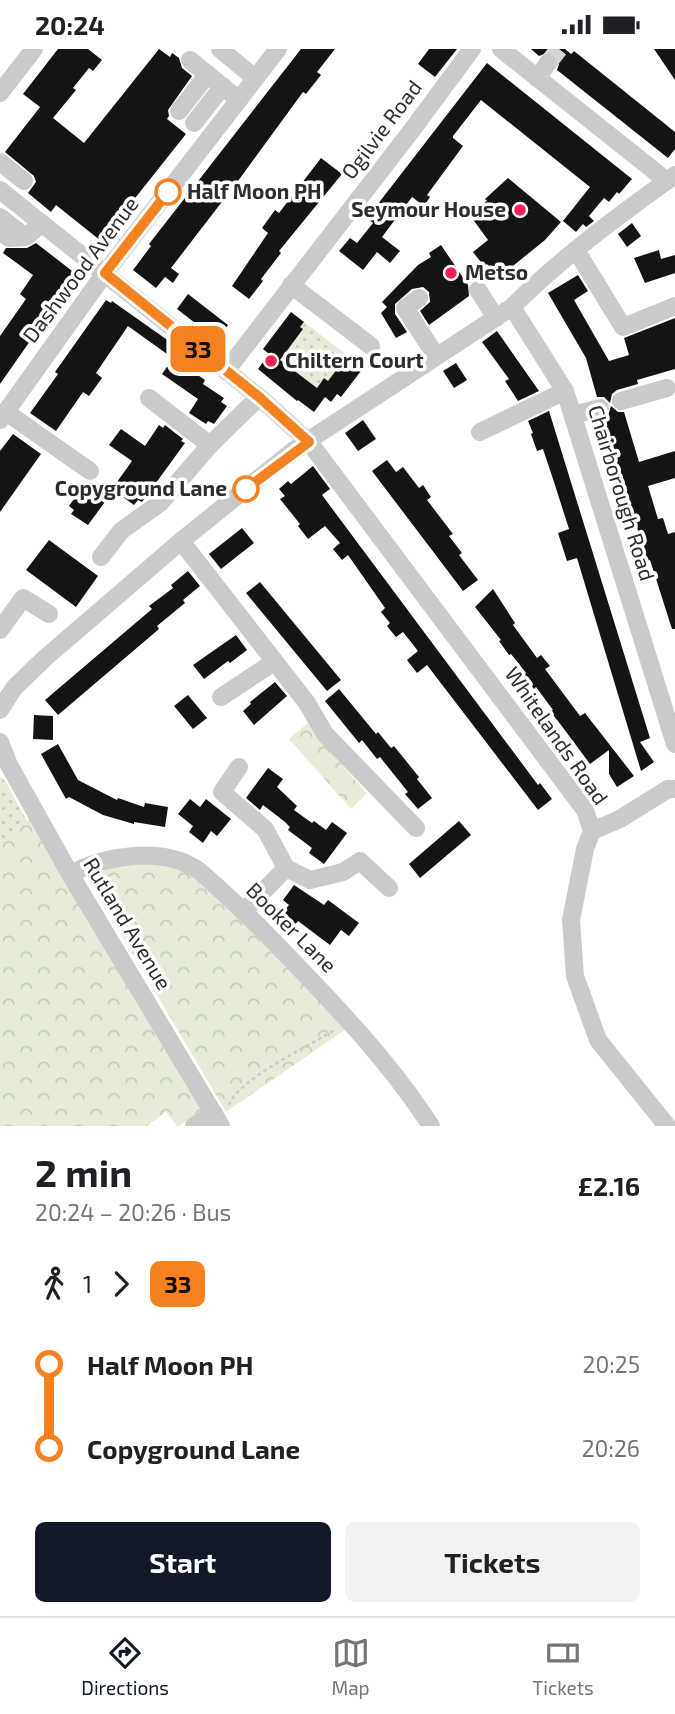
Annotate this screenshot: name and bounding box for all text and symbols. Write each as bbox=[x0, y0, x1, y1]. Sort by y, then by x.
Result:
text: 20:24 bbox=[35, 9, 105, 40]
street label: Ogilvie Road bbox=[335, 75, 426, 183]
place label: Half Moon PH bbox=[187, 178, 321, 203]
marker: Half Moon PH bbox=[155, 179, 181, 205]
street label: Dashwood Avenue bbox=[17, 191, 143, 347]
place label: Seymour House bbox=[351, 196, 506, 222]
marker: Seymour House bbox=[512, 202, 528, 218]
place label: Metso bbox=[465, 259, 528, 284]
marker: Metso bbox=[443, 265, 459, 281]
line badge: 33 bbox=[166, 326, 230, 372]
text: 33 bbox=[184, 334, 212, 363]
place label: Chiltern Court bbox=[285, 347, 424, 372]
marker: Chiltern Court bbox=[263, 353, 279, 369]
street label: Chairborough Road bbox=[584, 402, 661, 583]
place label: Copyground Lane bbox=[55, 475, 227, 501]
marker: Copyground Lane bbox=[233, 476, 259, 502]
street label: Whitelands Road bbox=[500, 661, 614, 809]
street label: Rutland Avenue bbox=[79, 853, 177, 994]
street label: Booker Lane bbox=[242, 877, 342, 977]
text: 2 min bbox=[35, 1149, 132, 1195]
text: £2.16 bbox=[578, 1170, 640, 1201]
text: 20:24 – 20:26 · Bus bbox=[35, 1198, 231, 1226]
icon: walk bbox=[35, 1265, 73, 1303]
icon: forward bbox=[102, 1265, 140, 1303]
text: 33 bbox=[164, 1269, 191, 1298]
text: 1 bbox=[83, 1270, 92, 1298]
text: Half Moon PH bbox=[87, 1349, 253, 1380]
text: 20:25 bbox=[583, 1350, 640, 1378]
text: Copyground Lane bbox=[87, 1433, 300, 1464]
text: 20:26 bbox=[582, 1434, 640, 1462]
button: Start bbox=[35, 1522, 331, 1602]
button: Tickets bbox=[345, 1522, 640, 1602]
tab: Directions bbox=[81, 1634, 169, 1699]
tab: Map bbox=[331, 1634, 370, 1699]
tab: Tickets bbox=[532, 1634, 594, 1699]

